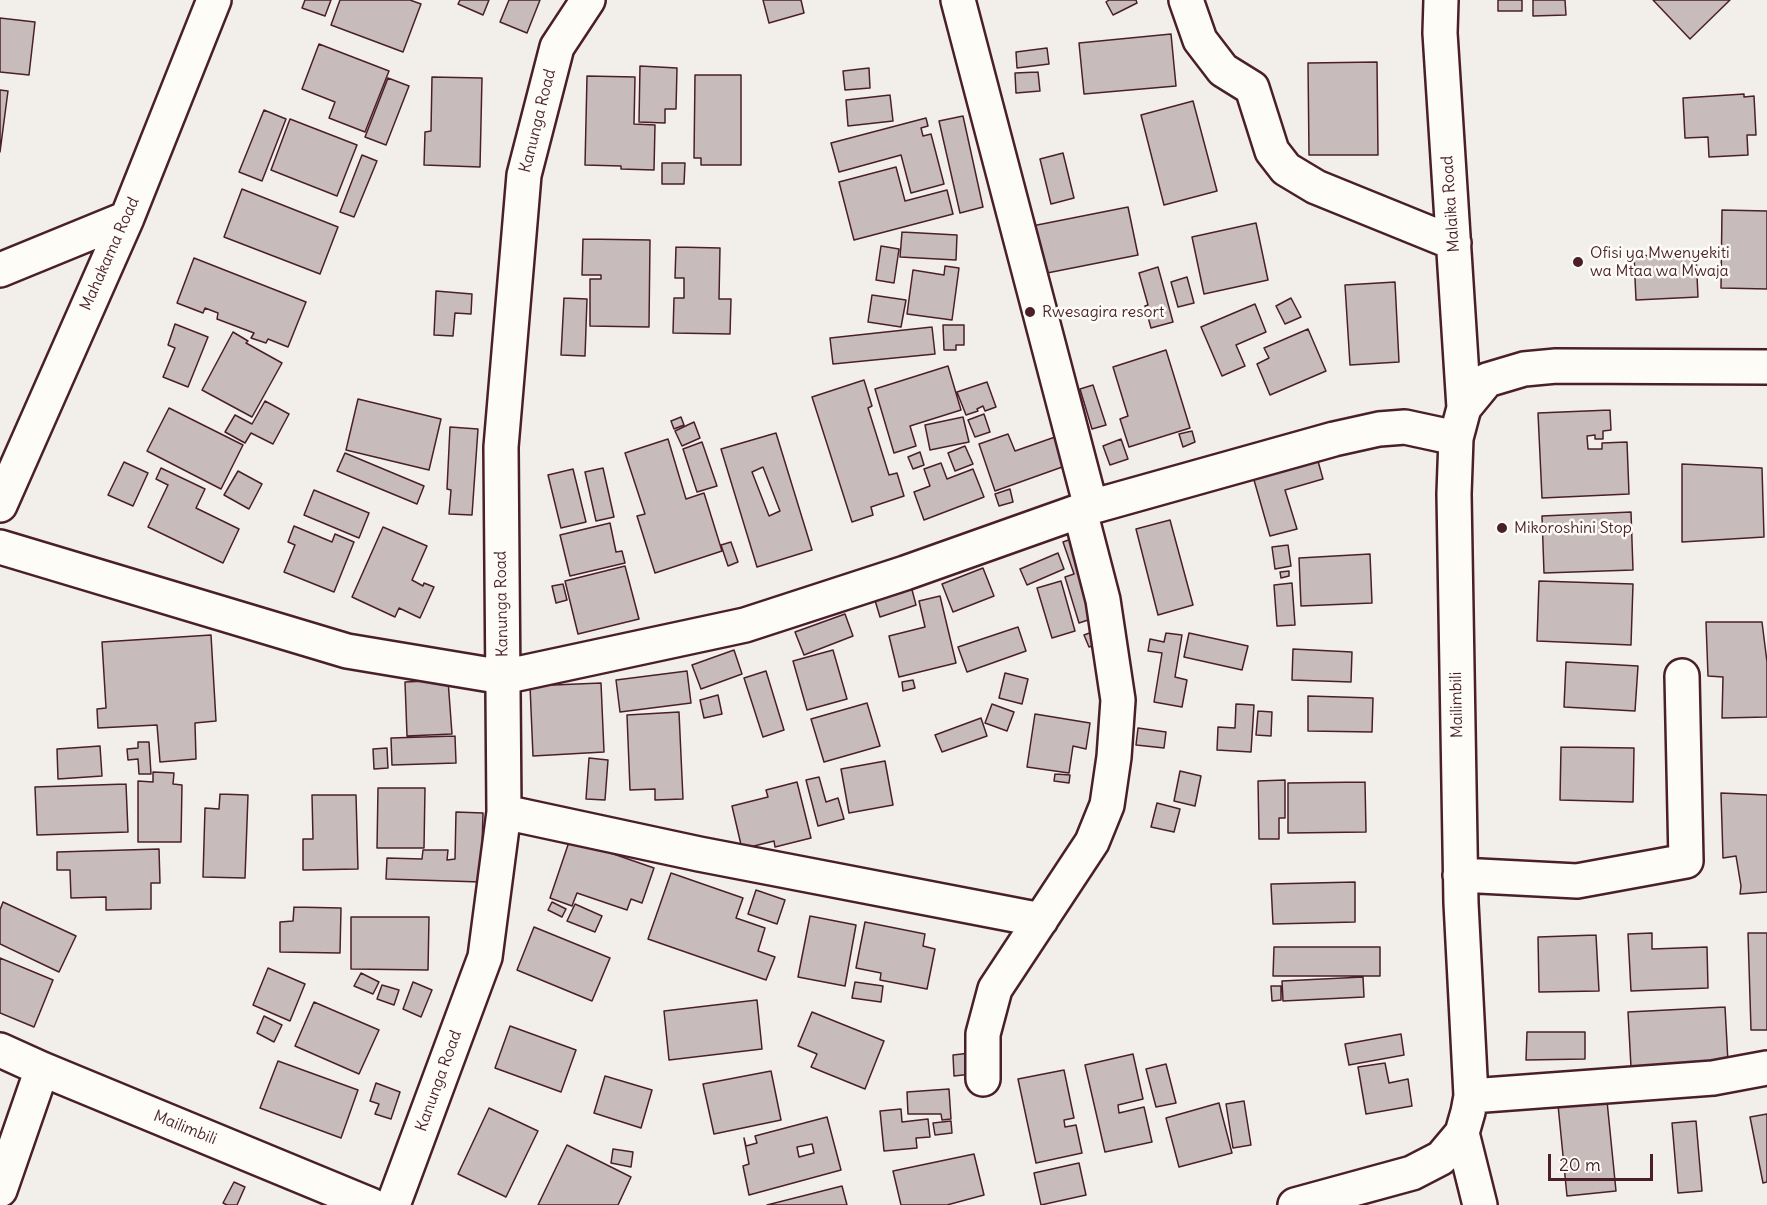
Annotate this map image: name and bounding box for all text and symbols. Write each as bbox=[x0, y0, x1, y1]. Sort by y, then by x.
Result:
street label: Kanunga Road bbox=[516, 67, 560, 175]
street label: Malaika Road bbox=[1438, 155, 1464, 253]
street label: Mahakama Road bbox=[76, 194, 144, 314]
place label: Ofisi ya Mwenyekiti wa Mtaa wa Mwaja bbox=[1590, 243, 1730, 281]
marker: Ofisi ya Mwenyekiti wa Mtaa wa Mwaja bbox=[1571, 255, 1585, 269]
place label: Rwesagira resort bbox=[1042, 302, 1164, 322]
marker: Rwesagira resort bbox=[1023, 305, 1037, 319]
place label: Mikoroshini Stop bbox=[1514, 518, 1632, 538]
marker: Mikoroshini Stop bbox=[1495, 521, 1509, 535]
street label: Kanunga Road bbox=[491, 551, 513, 657]
street label: Mailimbili bbox=[1447, 672, 1467, 738]
street label: Kanunga Road bbox=[412, 1028, 466, 1134]
street label: Mailimbili bbox=[151, 1107, 219, 1149]
scale bar bbox=[1551, 1142, 1656, 1180]
text: 20 m bbox=[1559, 1153, 1601, 1176]

